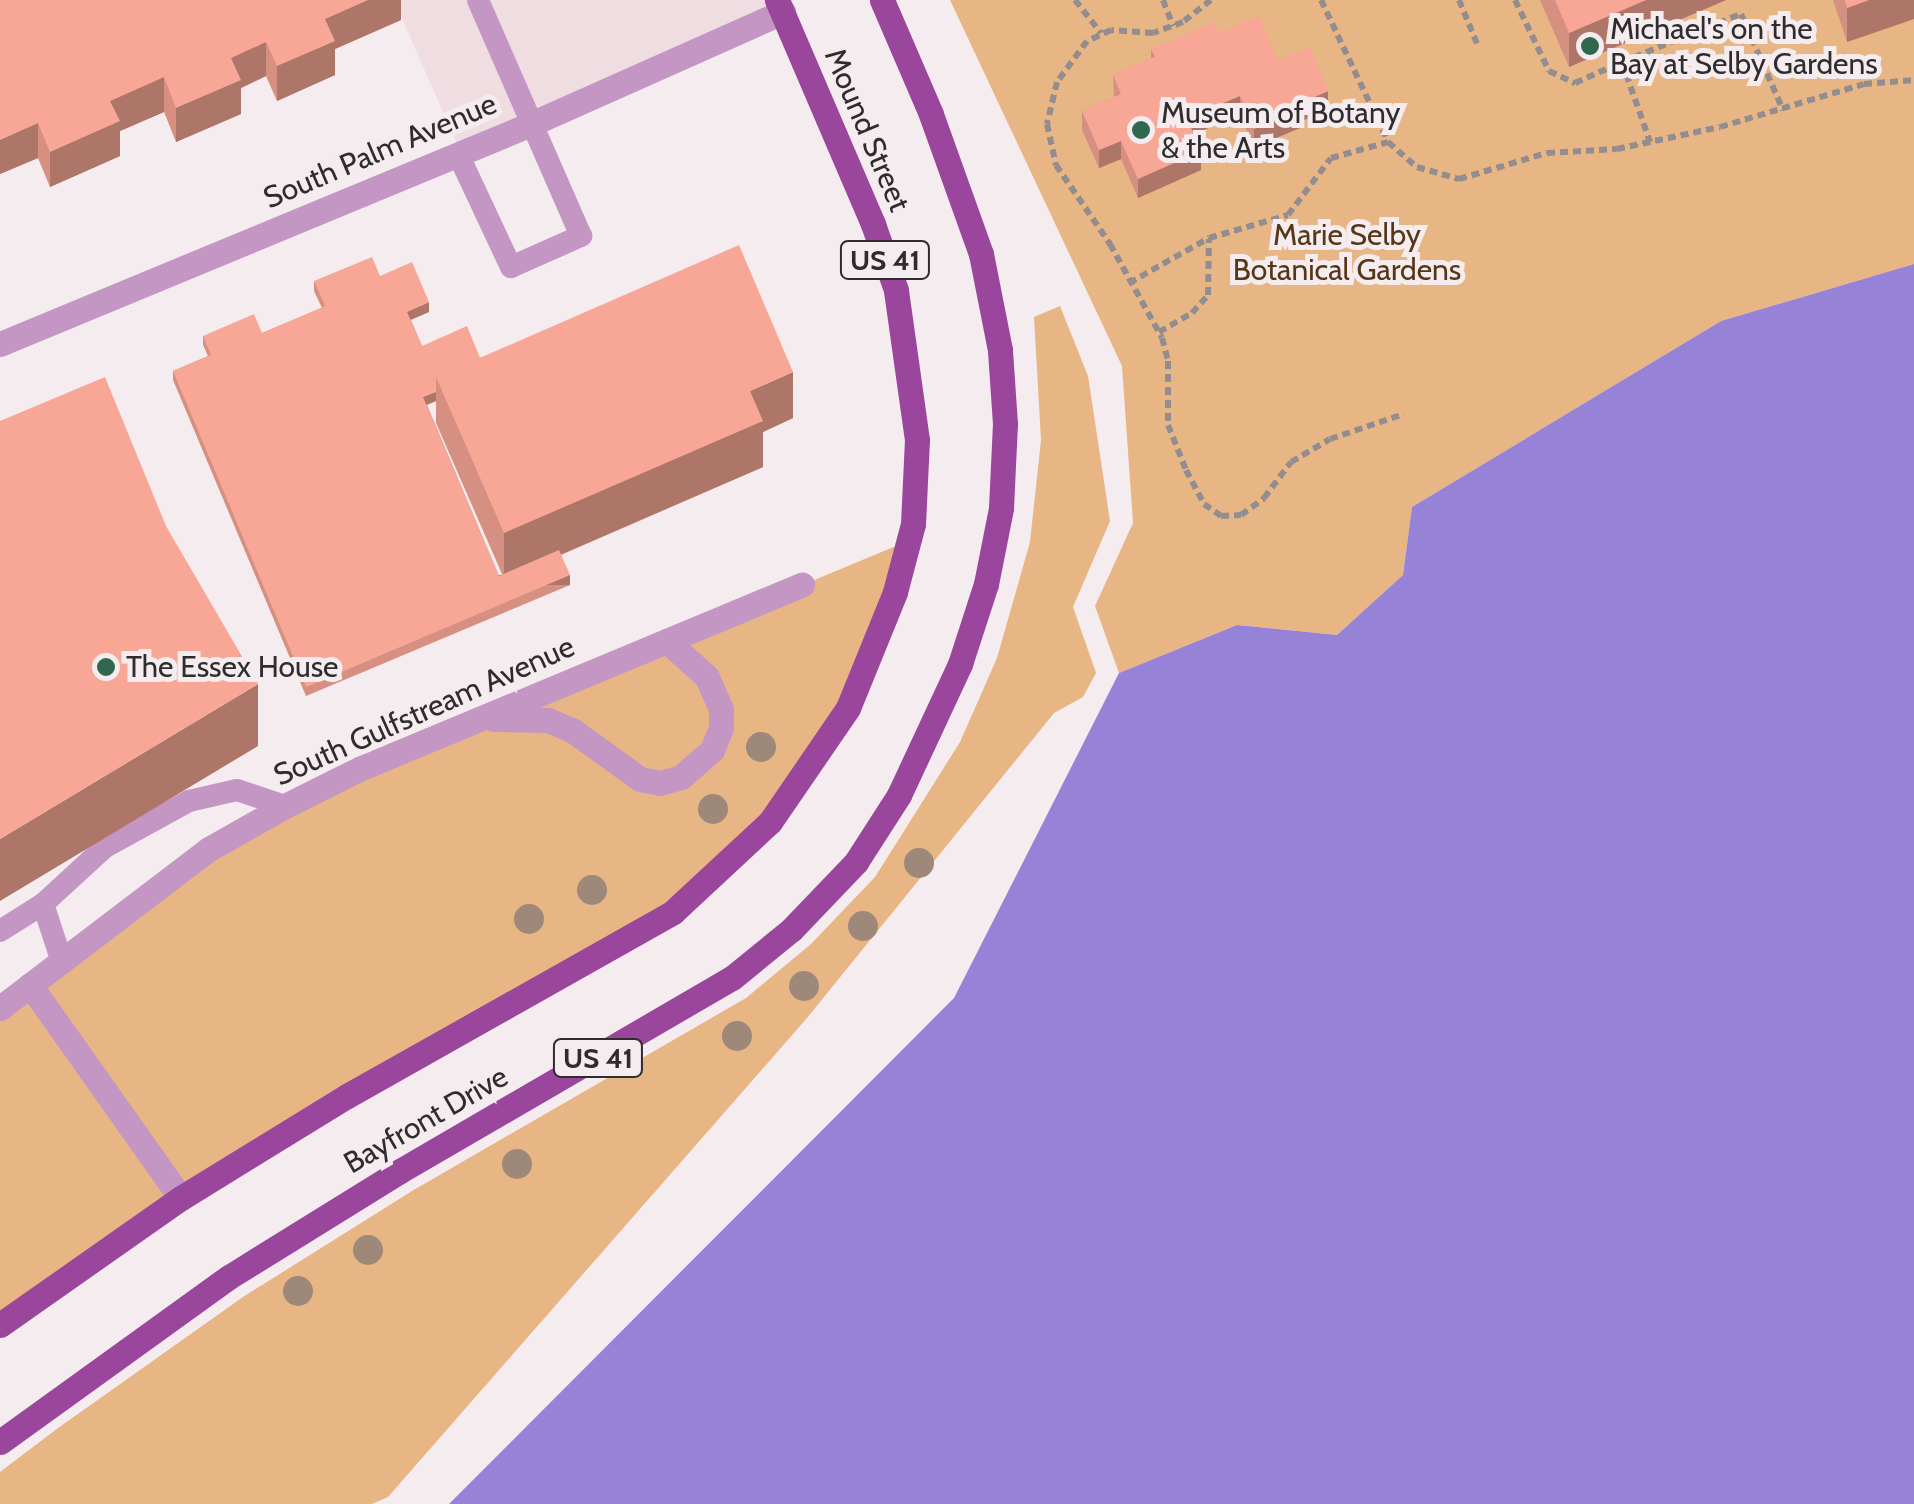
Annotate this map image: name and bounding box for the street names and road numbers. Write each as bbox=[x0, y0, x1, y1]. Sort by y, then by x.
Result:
street label: Mound Street bbox=[817, 43, 917, 217]
street label: South Palm Avenue bbox=[258, 86, 502, 216]
road number: US 41 bbox=[838, 237, 932, 283]
street label: South Gulfstream Avenue bbox=[268, 628, 580, 794]
road number: US 41 bbox=[550, 1035, 646, 1081]
street label: Bayfront Drive bbox=[338, 1059, 514, 1181]

